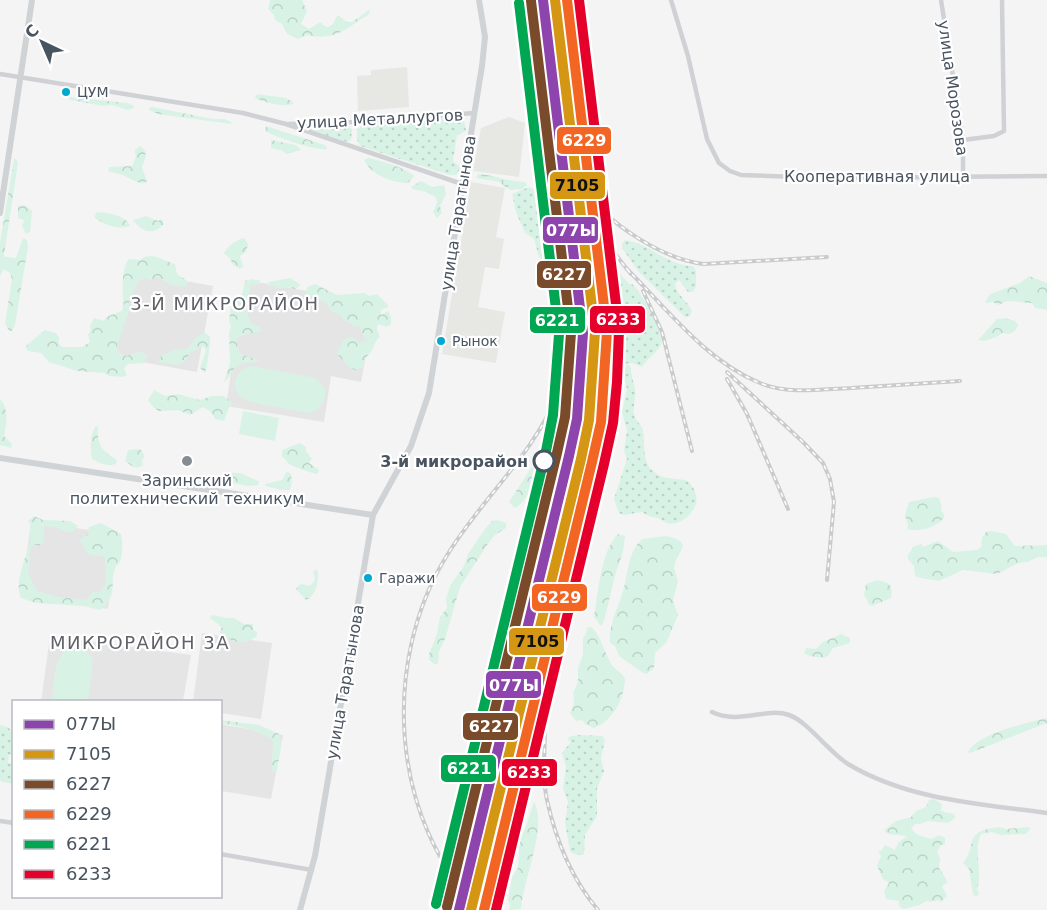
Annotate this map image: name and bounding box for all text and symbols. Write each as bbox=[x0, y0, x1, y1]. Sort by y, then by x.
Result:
north arrow bbox=[12, 12, 72, 72]
street label: улица Морозова bbox=[934, 19, 972, 157]
text: С bbox=[21, 21, 43, 42]
place label: ЦУМ bbox=[77, 84, 108, 100]
marker: ЦУМ bbox=[60, 86, 72, 98]
street label: улица Металлургов bbox=[296, 105, 464, 133]
line badge: 6229 bbox=[556, 126, 612, 155]
text: 6229 bbox=[562, 131, 606, 150]
street label: улица Таратынова bbox=[436, 134, 480, 292]
street label: Кооперативная улица bbox=[784, 167, 970, 186]
line badge: 7105 bbox=[549, 171, 606, 200]
text: 7105 bbox=[555, 176, 599, 195]
line badge: 077Ы bbox=[542, 216, 599, 244]
text: 077Ы bbox=[546, 221, 596, 240]
line badge: 6227 bbox=[536, 260, 592, 289]
text: 6227 bbox=[542, 265, 586, 284]
district label: 3-Й МИКРОРАЙОН bbox=[130, 293, 320, 314]
line badge: 6233 bbox=[589, 305, 646, 334]
line badge: 6221 bbox=[529, 306, 586, 334]
text: 6233 bbox=[596, 310, 640, 329]
text: 6221 bbox=[535, 311, 579, 330]
place label: Рынок bbox=[452, 333, 498, 349]
marker: Рынок bbox=[435, 335, 447, 347]
marker: 3-й микрорайон bbox=[533, 450, 555, 472]
place label: 3-й микрорайон bbox=[380, 452, 528, 471]
marker: Заринский политехнический техникум bbox=[180, 454, 194, 468]
place label: Заринский политехнический техникум bbox=[70, 471, 304, 508]
place label: Гаражи bbox=[379, 570, 435, 586]
marker: Гаражи bbox=[362, 572, 374, 584]
line badge: 6229 bbox=[531, 583, 588, 612]
text: 6229 bbox=[537, 588, 581, 607]
street label: улица Таратынова bbox=[322, 603, 368, 761]
line badge: 7105 bbox=[508, 627, 565, 656]
district label: МИКРОРАЙОН 3А bbox=[50, 632, 230, 653]
text: 7105 bbox=[515, 632, 559, 651]
line badge: 077Ы bbox=[485, 670, 542, 699]
text: 077Ы bbox=[489, 676, 539, 695]
legend bbox=[12, 700, 222, 898]
line badge: 6227 bbox=[462, 712, 519, 741]
text: 077Ы bbox=[66, 713, 116, 734]
text: 6227 bbox=[469, 717, 513, 736]
text: 7105 bbox=[66, 743, 112, 764]
line badge: 6221 bbox=[440, 754, 497, 783]
line badge: 6233 bbox=[501, 758, 558, 787]
text: 6221 bbox=[447, 759, 491, 778]
text: 6233 bbox=[507, 763, 551, 782]
text: 6227 bbox=[66, 773, 112, 794]
text: 6229 bbox=[66, 803, 112, 824]
text: 6221 bbox=[66, 833, 112, 854]
text: 6233 bbox=[66, 863, 112, 884]

